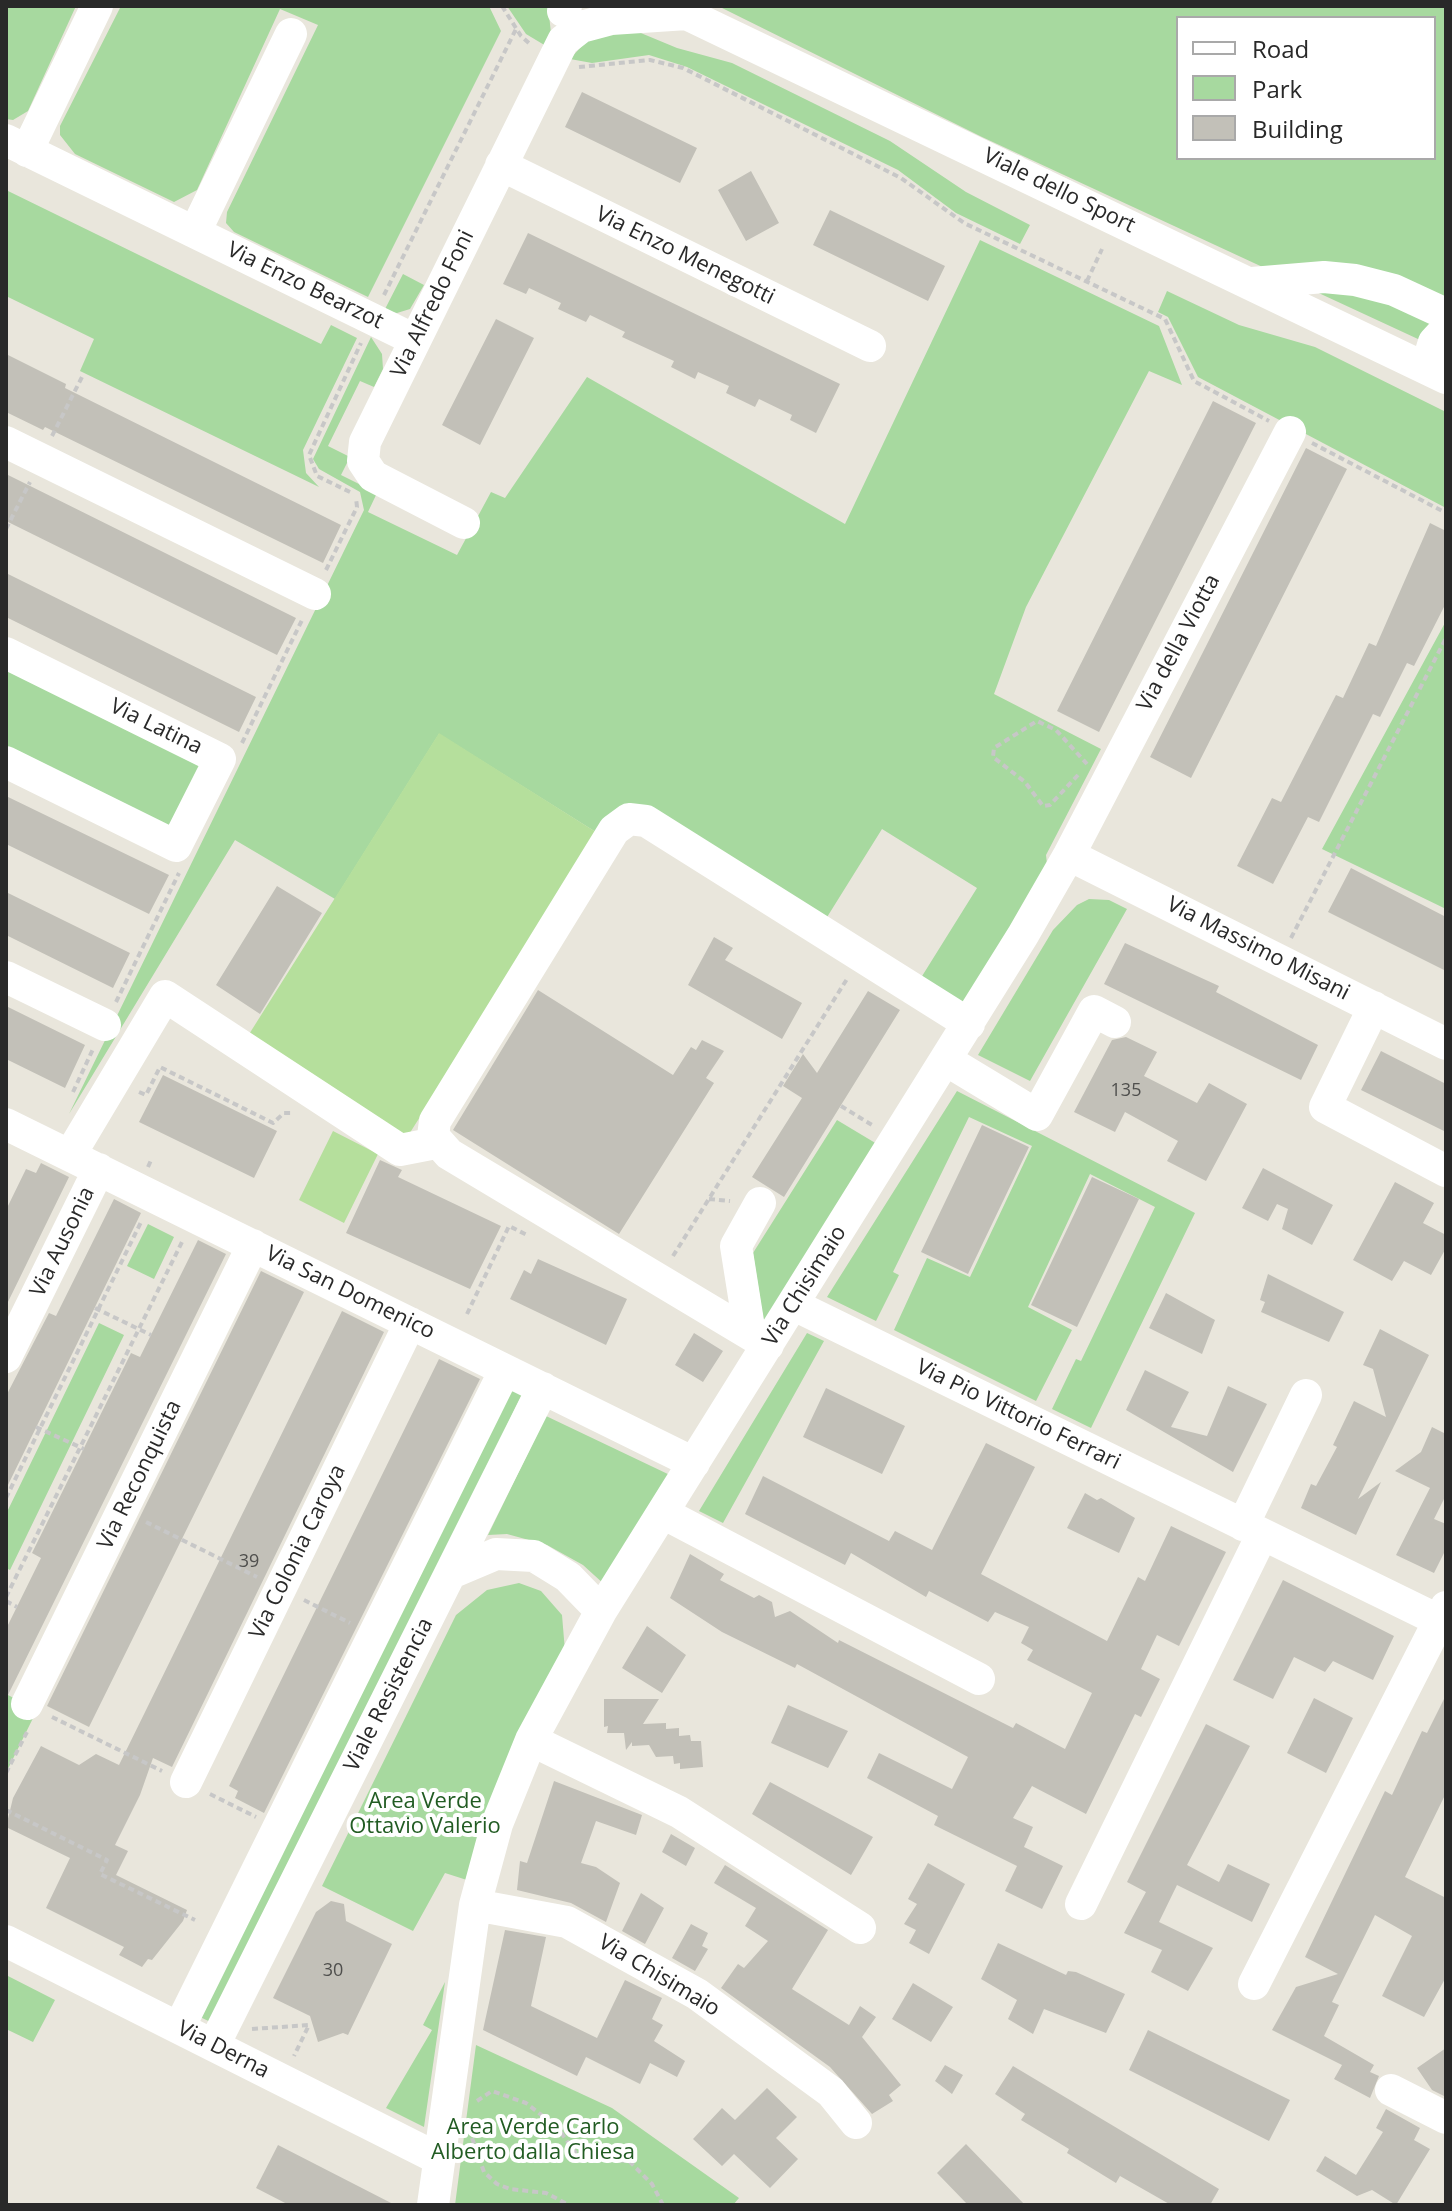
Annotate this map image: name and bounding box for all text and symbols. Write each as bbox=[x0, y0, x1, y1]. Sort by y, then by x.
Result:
legend bbox=[1176, 16, 1436, 160]
text: Road bbox=[1252, 32, 1309, 65]
text: Park bbox=[1252, 72, 1302, 105]
text: Building bbox=[1252, 112, 1343, 145]
street label: Viale dello Sport bbox=[979, 143, 1139, 239]
street label: Via Enzo Menegotti bbox=[591, 201, 779, 311]
street label: Via Alfredo Foni bbox=[386, 226, 480, 382]
street label: Via Enzo Bearzot bbox=[222, 237, 388, 335]
street label: Via della Viotta bbox=[1132, 570, 1226, 716]
street label: Via Latina bbox=[106, 693, 206, 761]
street label: Via Massimo Misani bbox=[1162, 891, 1354, 1007]
house number: 135 bbox=[1111, 1080, 1141, 1102]
street label: Via Ausonia bbox=[25, 1183, 101, 1301]
street label: Via Chisimaio bbox=[758, 1221, 852, 1351]
street label: Via San Domenico bbox=[261, 1241, 439, 1345]
street label: Via Pio Vittorio Ferrari bbox=[912, 1354, 1124, 1476]
street label: Via Reconquista bbox=[92, 1396, 188, 1554]
street label: Via Colonia Caroya bbox=[244, 1460, 352, 1644]
house number: 39 bbox=[239, 1551, 259, 1573]
street label: Viale Resistencia bbox=[339, 1614, 439, 1776]
park label: Area Verde Ottavio Valerio bbox=[349, 1789, 501, 1840]
street label: Via Chisimaio bbox=[594, 1929, 724, 2023]
house number: 30 bbox=[323, 1960, 343, 1982]
street label: Via Derna bbox=[173, 2016, 273, 2084]
park label: Area Verde Carlo Alberto dalla Chiesa bbox=[431, 2115, 635, 2166]

